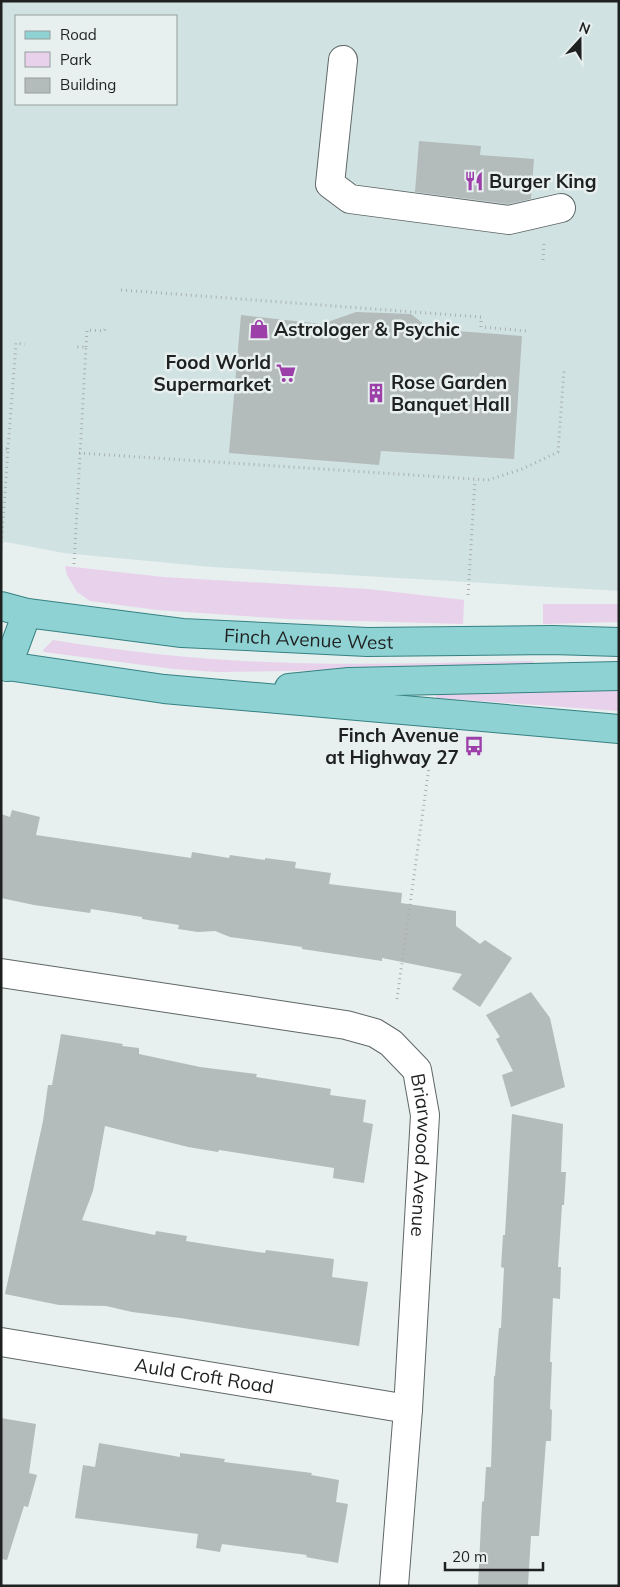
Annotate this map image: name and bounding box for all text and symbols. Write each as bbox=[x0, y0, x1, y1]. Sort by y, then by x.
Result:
legend bbox=[15, 15, 178, 105]
north arrow bbox=[555, 15, 605, 65]
text: N bbox=[576, 18, 593, 38]
text: Road bbox=[60, 25, 97, 44]
text: Park bbox=[60, 50, 92, 69]
text: Building bbox=[60, 75, 116, 94]
place label: Burger King bbox=[489, 169, 597, 193]
restaurant icon: Burger King bbox=[463, 170, 485, 192]
place label: Astrologer & Psychic bbox=[274, 317, 460, 341]
shop icon: Astrologer & Psychic bbox=[248, 318, 270, 340]
place label: Food World Supermarket bbox=[154, 350, 271, 396]
supermarket icon: Food World Supermarket bbox=[275, 362, 297, 384]
place label: Rose Garden Banquet Hall bbox=[391, 370, 510, 416]
building icon: Rose Garden Banquet Hall bbox=[365, 382, 387, 404]
street label: Finch Avenue West bbox=[223, 623, 394, 654]
place label: Finch Avenue at Highway 27 bbox=[325, 723, 459, 769]
bus stop icon: Finch Avenue at Highway 27 bbox=[463, 735, 485, 757]
street label: Briarwood Avenue bbox=[406, 1072, 437, 1237]
street label: Auld Croft Road bbox=[133, 1352, 276, 1399]
scale bar bbox=[445, 1540, 542, 1572]
text: 20 m bbox=[452, 1547, 487, 1566]

